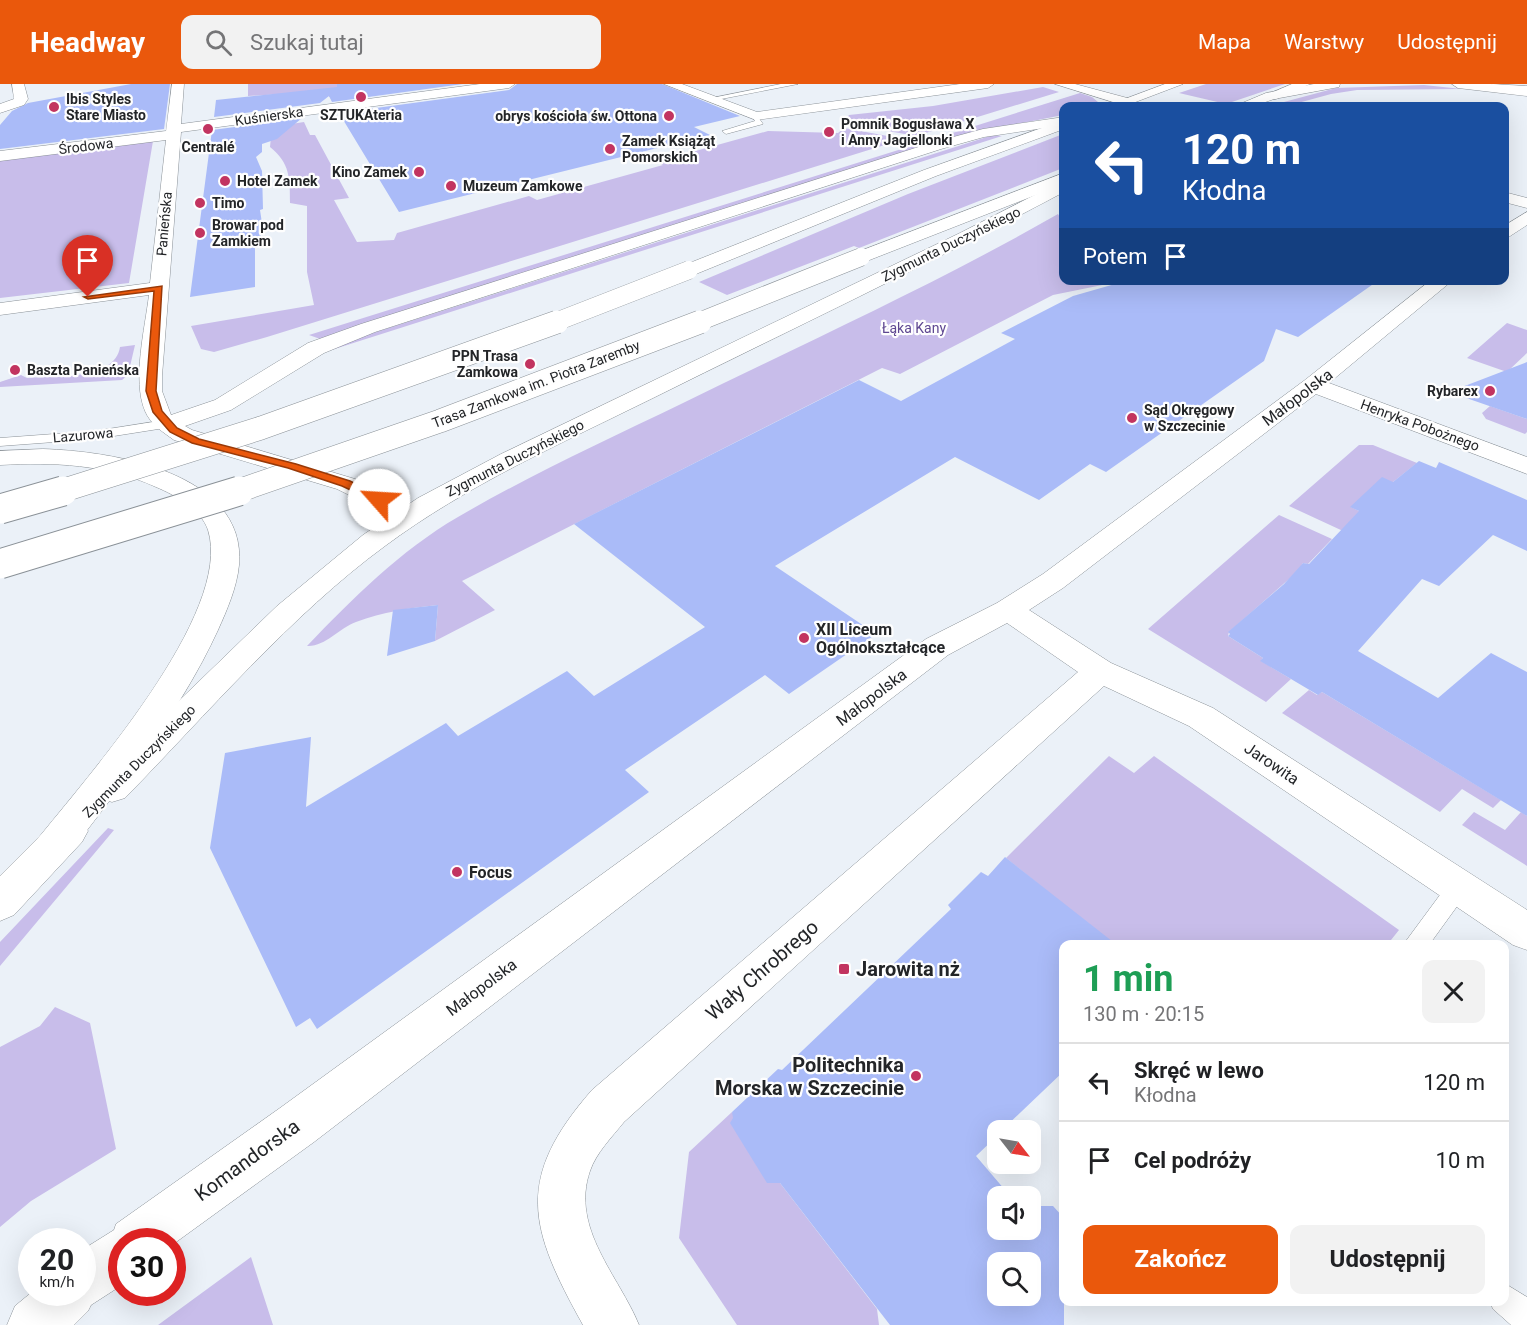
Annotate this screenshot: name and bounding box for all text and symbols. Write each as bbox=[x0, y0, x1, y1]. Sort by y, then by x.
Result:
search box bbox=[181, 15, 601, 69]
text: Headway bbox=[30, 26, 145, 59]
icon: search bbox=[202, 26, 235, 59]
text: Szukaj tutaj bbox=[250, 30, 364, 55]
text: Mapa bbox=[1198, 30, 1251, 54]
text: Warstwy bbox=[1284, 30, 1364, 54]
text: Udostępnij bbox=[1397, 30, 1497, 54]
marker: SZTUKAteria bbox=[354, 90, 368, 104]
place label: Ibis Styles Stare Miasto bbox=[66, 91, 146, 123]
marker: Ibis Styles Stare Miasto bbox=[47, 100, 61, 114]
street label: Kuśnierska bbox=[234, 103, 304, 129]
place label: SZTUKAteria bbox=[320, 107, 402, 123]
place label: obrys kościoła św. Ottona bbox=[495, 108, 657, 124]
marker: obrys kościoła św. Ottona bbox=[662, 109, 676, 123]
place label: Pomnik Bogusława X i Anny Jagiellonki bbox=[841, 116, 974, 148]
marker: Centralé bbox=[201, 122, 215, 136]
marker: Pomnik Bogusława X i Anny Jagiellonki bbox=[822, 125, 836, 139]
text: 120 m bbox=[1182, 125, 1301, 174]
icon: left bbox=[1083, 126, 1161, 204]
place label: Zamek Książąt Pomorskich bbox=[622, 133, 716, 165]
street label: Środowa bbox=[58, 134, 114, 157]
place label: Centralé bbox=[182, 139, 235, 155]
marker: Zamek Książąt Pomorskich bbox=[603, 142, 617, 156]
place label: Kino Zamek bbox=[332, 164, 408, 180]
marker: Kino Zamek bbox=[412, 165, 426, 179]
place label: Hotel Zamek bbox=[237, 173, 318, 189]
marker: Hotel Zamek bbox=[218, 174, 232, 188]
text: Kłodna bbox=[1182, 175, 1266, 207]
place label: Muzeum Zamkowe bbox=[463, 178, 583, 194]
marker: Muzeum Zamkowe bbox=[444, 179, 458, 193]
street label: Panieńska bbox=[153, 191, 175, 257]
place label: Timo bbox=[212, 195, 245, 211]
marker: Timo bbox=[193, 196, 207, 210]
street label: Zygmunta Duczyńskiego bbox=[879, 203, 1023, 285]
place label: Browar pod Zamkiem bbox=[212, 217, 284, 249]
marker: Browar pod Zamkiem bbox=[193, 226, 207, 240]
pin bbox=[62, 235, 113, 297]
icon: arrive bbox=[1159, 240, 1192, 273]
icon: arrive bbox=[71, 244, 104, 277]
text: Potem bbox=[1083, 244, 1147, 269]
park label: Łąka Kany bbox=[882, 320, 946, 336]
street label: Trasa Zamkowa im. Piotra Zaremby bbox=[430, 337, 642, 431]
place label: PPN Trasa Zamkowa bbox=[452, 348, 519, 380]
marker: PPN Trasa Zamkowa bbox=[523, 357, 537, 371]
place label: Baszta Panieńska bbox=[27, 362, 140, 378]
marker: Baszta Panieńska bbox=[8, 363, 22, 377]
street label: Małopolska bbox=[1258, 365, 1336, 430]
place label: Rybarex bbox=[1427, 383, 1479, 399]
marker: Rybarex bbox=[1483, 384, 1497, 398]
street label: Henryka Pobożnego bbox=[1358, 396, 1482, 454]
place label: Sąd Okręgowy w Szczecinie bbox=[1144, 402, 1235, 434]
marker: Sąd Okręgowy w Szczecinie bbox=[1125, 411, 1139, 425]
street label: Zygmunta Duczyńskiego bbox=[443, 416, 587, 500]
street label: Lazurowa bbox=[52, 424, 114, 446]
position arrow bbox=[347, 468, 411, 532]
place label: XII Liceum Ogólnokształcące bbox=[816, 620, 945, 657]
marker: XII Liceum Ogólnokształcące bbox=[797, 631, 811, 645]
street label: Małopolska bbox=[832, 665, 910, 730]
street label: Zygmunta Duczyńskiego bbox=[79, 701, 199, 821]
street label: Jarowita bbox=[1241, 738, 1303, 789]
place label: Focus bbox=[469, 863, 512, 882]
marker: Focus bbox=[450, 865, 464, 879]
street label: Wały Chrobrego bbox=[701, 915, 823, 1025]
street label: Małopolska bbox=[442, 955, 520, 1020]
place label: Jarowita nż bbox=[856, 957, 960, 981]
text: 1 min bbox=[1083, 958, 1174, 1000]
button: close bbox=[1422, 960, 1485, 1023]
marker: Jarowita nż bbox=[837, 962, 851, 976]
text: 130 m · 20:15 bbox=[1083, 1002, 1204, 1026]
place label: Politechnika Morska w Szczecinie bbox=[715, 1053, 904, 1100]
text: Skręć w lewo bbox=[1134, 1058, 1264, 1083]
icon: left bbox=[1083, 1066, 1116, 1099]
marker: Politechnika Morska w Szczecinie bbox=[909, 1069, 923, 1083]
text: 120 m bbox=[1423, 1070, 1485, 1095]
text: Kłodna bbox=[1134, 1083, 1197, 1107]
street label: Komandorska bbox=[190, 1114, 304, 1206]
north arrow bbox=[987, 1120, 1041, 1174]
map controls bbox=[987, 1120, 1041, 1306]
icon: arrive bbox=[1083, 1144, 1116, 1177]
text: Cel podróży bbox=[1134, 1148, 1251, 1173]
text: 10 m bbox=[1436, 1148, 1485, 1173]
button: sound bbox=[987, 1186, 1041, 1240]
button: Zakończ bbox=[1083, 1225, 1278, 1294]
button: Udostępnij bbox=[1290, 1225, 1485, 1294]
speed limit sign: 30 bbox=[108, 1228, 186, 1306]
text: 20 bbox=[40, 1242, 74, 1277]
button: search bbox=[987, 1252, 1041, 1306]
text: km/h bbox=[39, 1273, 75, 1291]

